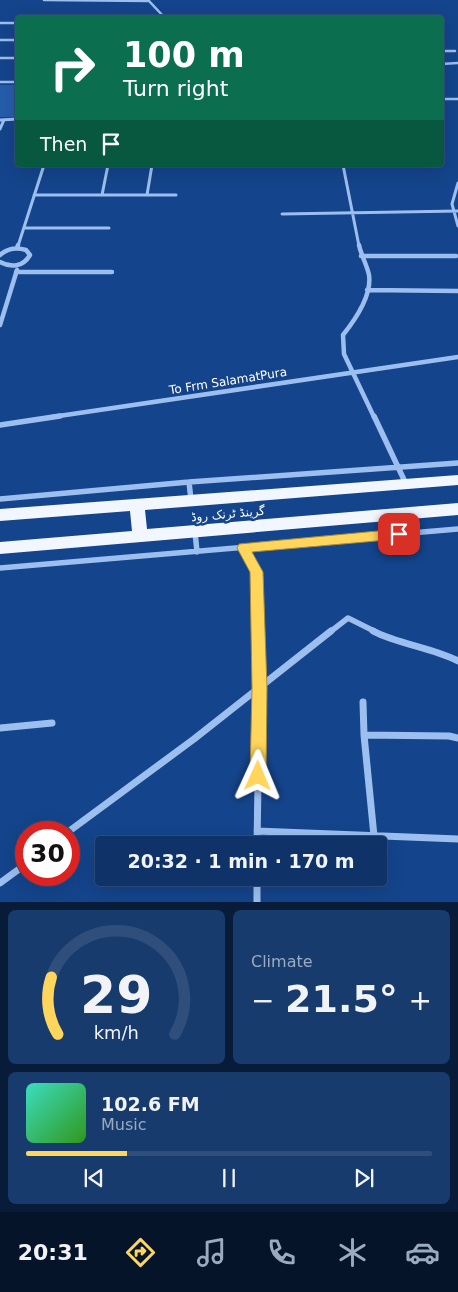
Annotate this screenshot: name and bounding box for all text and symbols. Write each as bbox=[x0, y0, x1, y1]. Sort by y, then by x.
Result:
icon: right bbox=[40, 35, 105, 100]
text: 100 m bbox=[123, 35, 245, 75]
text: Turn right bbox=[123, 76, 228, 101]
icon: arrive bbox=[97, 130, 125, 158]
text: Then bbox=[40, 133, 87, 155]
street label: To Frm SalamatPura bbox=[167, 365, 288, 397]
street label: گرینڈ ٹرنک روڈ bbox=[190, 504, 266, 525]
pin bbox=[378, 513, 420, 555]
icon: arrive bbox=[385, 520, 413, 548]
position arrow bbox=[231, 749, 283, 801]
speed limit sign: 30 bbox=[15, 821, 80, 886]
text: 20:32 · 1 min · 170 m bbox=[127, 850, 355, 872]
text: Climate bbox=[251, 952, 313, 971]
text: 29 bbox=[80, 965, 153, 1025]
text: 21.5° bbox=[285, 977, 398, 1021]
text: − bbox=[251, 984, 274, 1017]
text: + bbox=[409, 984, 432, 1017]
text: km/h bbox=[94, 1022, 139, 1043]
text: 102.6 FM bbox=[101, 1093, 200, 1115]
text: Music bbox=[101, 1115, 147, 1134]
icon: previous bbox=[80, 1164, 108, 1192]
icon: pause bbox=[215, 1164, 243, 1192]
icon: next bbox=[350, 1164, 378, 1192]
icon: directions bbox=[123, 1235, 158, 1270]
icon: music bbox=[194, 1235, 229, 1270]
icon: phone bbox=[264, 1235, 299, 1270]
icon: climate bbox=[335, 1235, 370, 1270]
icon: car bbox=[405, 1235, 440, 1270]
text: 20:31 bbox=[18, 1240, 88, 1265]

